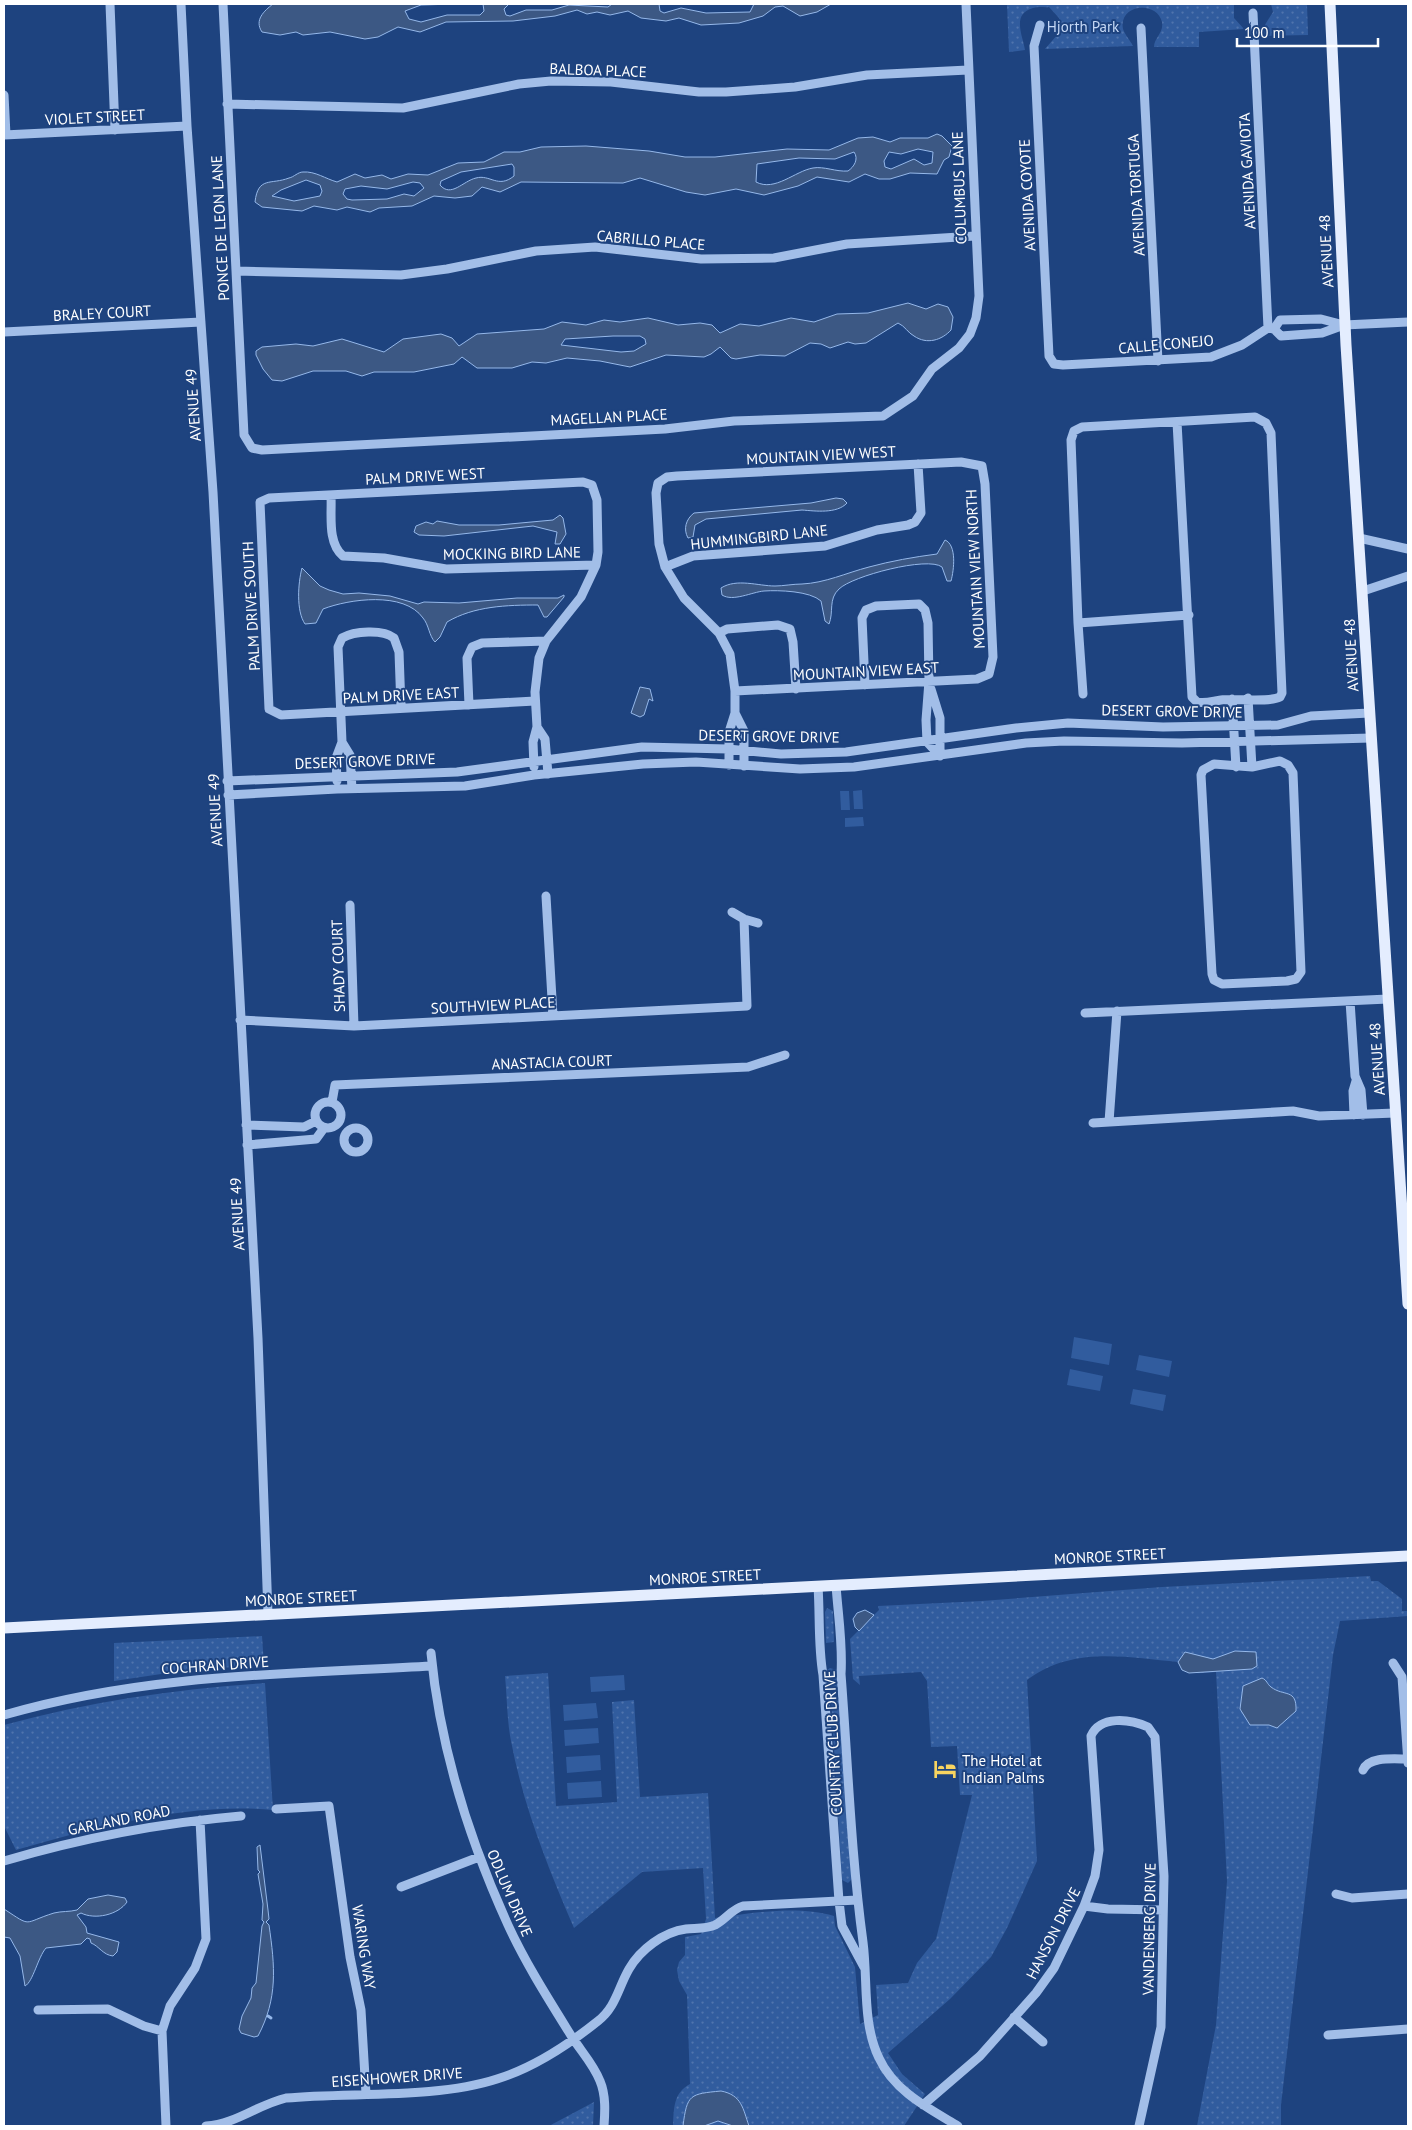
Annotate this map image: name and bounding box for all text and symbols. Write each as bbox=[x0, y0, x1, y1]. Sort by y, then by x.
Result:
scale bar bbox=[1237, 15, 1378, 47]
park label: Hjorth Park bbox=[1047, 17, 1120, 36]
text: 100 m bbox=[1244, 23, 1285, 42]
street label: BALBOA PLACE bbox=[549, 59, 647, 81]
street label: VIOLET STREET bbox=[43, 105, 146, 129]
street label: AVENIDA GAVIOTA bbox=[1234, 112, 1260, 230]
street label: COLUMBUS LANE bbox=[948, 131, 970, 245]
street label: AVENIDA TORTUGA bbox=[1123, 133, 1149, 257]
street label: AVENIDA COYOTE bbox=[1015, 138, 1039, 252]
street label: PONCE DE LEON LANE bbox=[207, 155, 233, 301]
street label: AVENUE 48 bbox=[1315, 214, 1337, 288]
street label: CABRILLO PLACE bbox=[596, 226, 706, 254]
street label: BRALEY COURT bbox=[52, 301, 152, 325]
street label: CALLE CONEJO bbox=[1118, 330, 1214, 358]
street label: AVENUE 49 bbox=[181, 368, 205, 442]
street label: MAGELLAN PLACE bbox=[550, 404, 668, 430]
street label: MOUNTAIN VIEW WEST bbox=[746, 442, 897, 468]
street label: PALM DRIVE WEST bbox=[365, 463, 486, 489]
street label: MOUNTAIN VIEW NORTH bbox=[961, 489, 989, 649]
street label: HUMMINGBIRD LANE bbox=[689, 520, 829, 554]
street label: PALM DRIVE SOUTH bbox=[238, 541, 264, 671]
street label: MOCKING BIRD LANE bbox=[443, 542, 581, 564]
street label: AVENUE 48 bbox=[1340, 618, 1362, 692]
street label: MOUNTAIN VIEW EAST bbox=[793, 658, 940, 684]
street label: PALM DRIVE EAST bbox=[342, 682, 460, 708]
street label: DESERT GROVE DRIVE bbox=[1101, 700, 1243, 722]
street label: DESERT GROVE DRIVE bbox=[698, 725, 840, 747]
street label: DESERT GROVE DRIVE bbox=[294, 749, 436, 773]
street label: AVENUE 49 bbox=[204, 773, 226, 847]
street label: SHADY COURT bbox=[327, 919, 349, 1013]
street label: SOUTHVIEW PLACE bbox=[430, 992, 556, 1018]
street label: AVENUE 48 bbox=[1365, 1022, 1389, 1096]
street label: ANASTACIA COURT bbox=[491, 1050, 613, 1074]
street label: AVENUE 49 bbox=[226, 1177, 248, 1251]
street label: MONROE STREET bbox=[1053, 1544, 1167, 1568]
street label: MONROE STREET bbox=[648, 1565, 762, 1589]
street label: MONROE STREET bbox=[244, 1586, 358, 1610]
street label: COCHRAN DRIVE bbox=[160, 1652, 270, 1678]
street label: COUNTRY CLUB DRIVE bbox=[820, 1670, 846, 1816]
place label: The Hotel at Indian Palms bbox=[962, 1751, 1045, 1787]
hotel icon: The Hotel at Indian Palms bbox=[932, 1756, 958, 1782]
street label: GARLAND ROAD bbox=[66, 1801, 172, 1839]
street label: ODLUM DRIVE bbox=[483, 1846, 537, 1940]
street label: VANDENBERG DRIVE bbox=[1138, 1863, 1160, 1996]
street label: HANSON DRIVE bbox=[1022, 1884, 1084, 1982]
street label: WARING WAY bbox=[348, 1903, 380, 1991]
street label: EISENHOWER DRIVE bbox=[331, 2063, 463, 2091]

